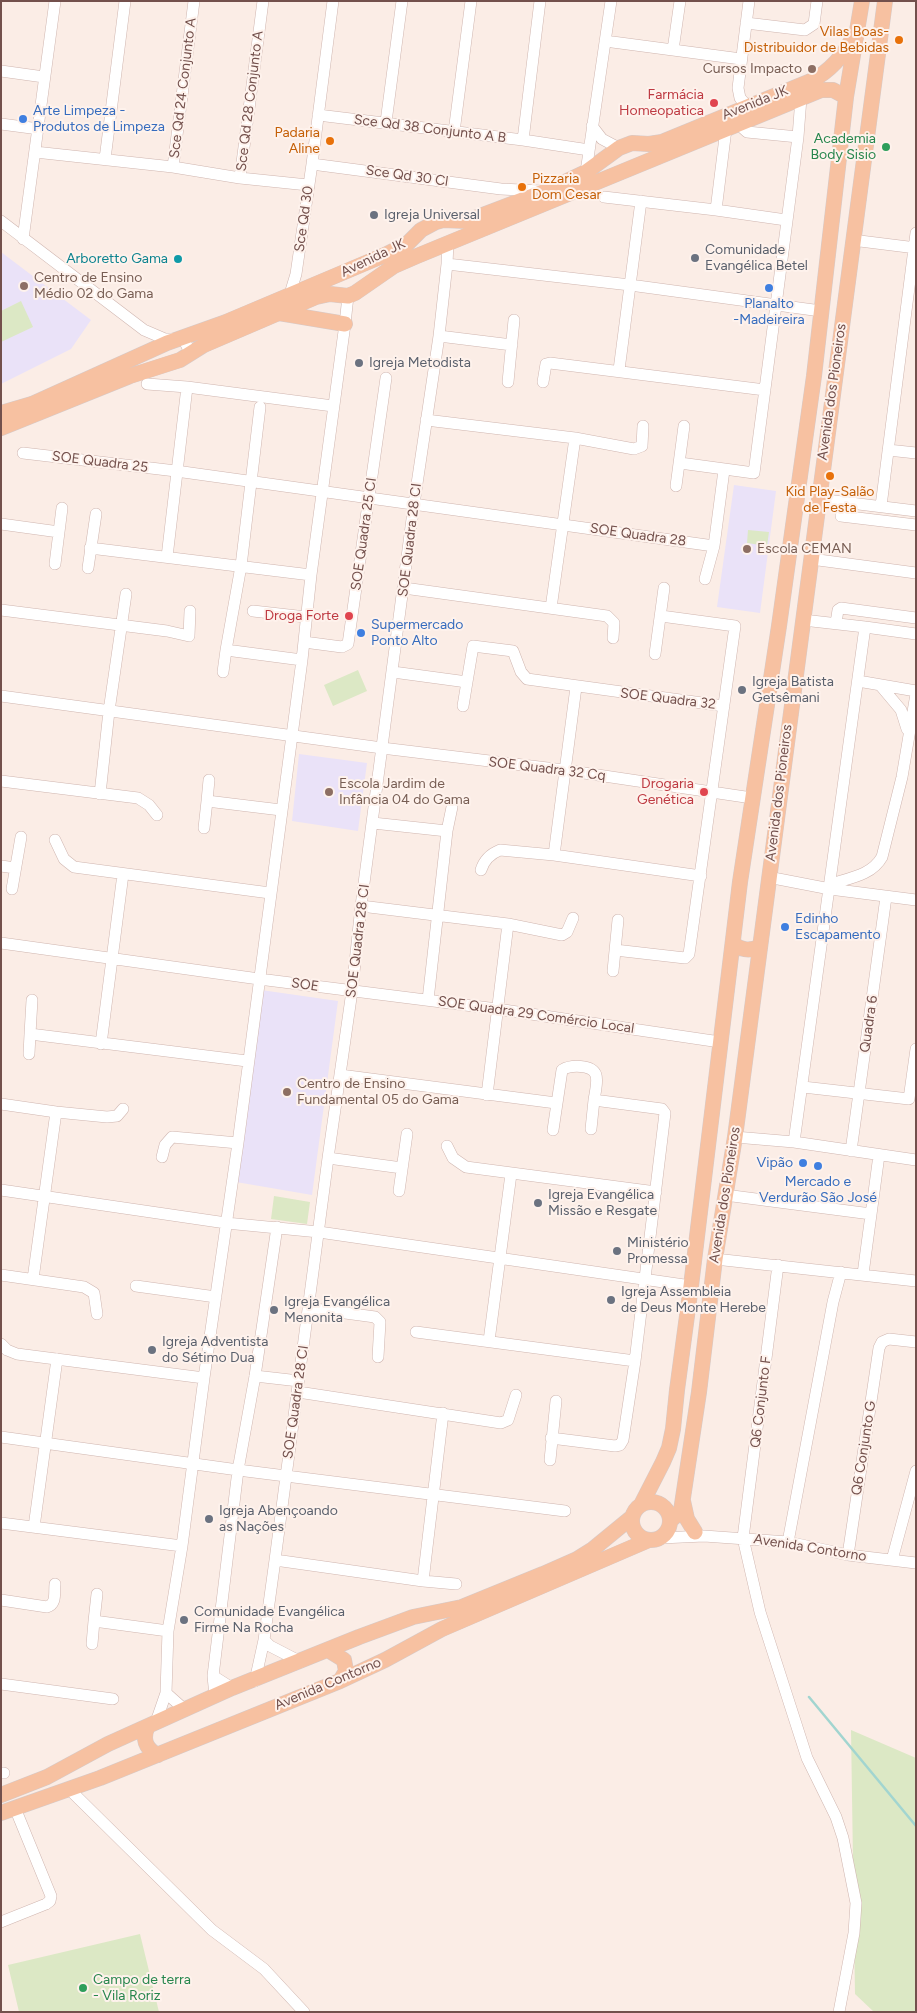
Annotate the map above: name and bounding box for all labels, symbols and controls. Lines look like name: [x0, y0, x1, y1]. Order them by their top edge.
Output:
street label: Sce Qd 24 Conjunto A: [166, 17, 200, 159]
place label: Vilas Boas- Distribuidor de Bebidas: [744, 24, 889, 56]
street label: Sce Qd 28 Conjunto A: [233, 30, 267, 172]
marker: Vilas Boas- Distribuidor de Bebidas: [893, 34, 905, 46]
place label: Cursos Impacto: [703, 61, 802, 77]
marker: Cursos Impacto: [806, 63, 818, 75]
street label: Avenida JK: [720, 82, 790, 124]
place label: Farmácia Homeopatica: [619, 87, 704, 120]
marker: Farmácia Homeopatica: [708, 97, 720, 109]
place label: Arte Limpeza - Produtos de Limpeza: [33, 103, 165, 136]
street label: Sce Qd 38 Conjunto A B: [353, 111, 507, 147]
marker: Arte Limpeza - Produtos de Limpeza: [17, 113, 29, 125]
place label: Padaria Aline: [274, 125, 320, 158]
place label: Academia Body Sisio: [811, 131, 876, 164]
marker: Padaria Aline: [324, 135, 336, 147]
marker: Academia Body Sisio: [880, 141, 892, 153]
street label: Sce Qd 30 Cl: [365, 162, 449, 190]
place label: Pizzaria Dom Cesar: [532, 171, 601, 203]
marker: Pizzaria Dom Cesar: [516, 181, 528, 193]
street label: Sce Qd 30: [291, 185, 317, 253]
place label: Igreja Universal: [384, 207, 480, 223]
marker: Igreja Universal: [368, 209, 380, 221]
street label: Avenida JK: [338, 235, 408, 281]
place label: Comunidade Evangélica Betel: [705, 242, 808, 274]
place label: Arboretto Gama: [66, 251, 168, 267]
marker: Comunidade Evangélica Betel: [689, 252, 701, 264]
marker: Arboretto Gama: [172, 253, 184, 265]
place label: Centro de Ensino Médio 02 do Gama: [34, 270, 153, 302]
marker: Centro de Ensino Médio 02 do Gama: [18, 280, 30, 292]
marker: Planalto -Madeireira: [763, 282, 775, 294]
place label: Planalto -Madeireira: [733, 296, 805, 328]
street label: Avenida dos Pioneiros: [814, 323, 850, 461]
place label: Igreja Metodista: [369, 355, 471, 371]
marker: Igreja Metodista: [353, 357, 365, 369]
street label: SOE Quadra 25: [51, 448, 149, 476]
marker: Kid Play-Salão de Festa: [824, 470, 836, 482]
street label: SOE Quadra 25 CI: [348, 476, 380, 592]
street label: SOE Quadra 28 CI: [395, 482, 425, 598]
place label: Kid Play-Salão de Festa: [786, 484, 874, 516]
street label: SOE Quadra 28: [589, 520, 687, 550]
place label: Escola CEMAN: [757, 541, 852, 557]
marker: Escola CEMAN: [741, 543, 753, 555]
place label: Droga Forte: [264, 608, 339, 624]
marker: Droga Forte: [343, 610, 355, 622]
place label: Supermercado Ponto Alto: [371, 617, 463, 650]
marker: Supermercado Ponto Alto: [355, 627, 367, 639]
place label: Igreja Batista Getsêmani: [752, 674, 834, 706]
marker: Igreja Batista Getsêmani: [736, 684, 748, 696]
street label: SOE Quadra 32: [619, 685, 717, 713]
street label: Avenida dos Pioneiros: [762, 724, 796, 862]
street label: SOE Quadra 32 Cq: [488, 753, 606, 785]
place label: Escola Jardim de Infância 04 do Gama: [339, 776, 470, 809]
place label: Drogaria Genética: [637, 776, 694, 809]
marker: Escola Jardim de Infância 04 do Gama: [323, 786, 335, 798]
marker: Drogaria Genética: [698, 786, 710, 798]
street label: SOE Quadra 28 CI: [343, 883, 373, 999]
place label: Edinho Escapamento: [795, 911, 881, 944]
marker: Edinho Escapamento: [779, 921, 791, 933]
street label: SOE: [290, 975, 320, 995]
street label: SOE Quadra 29 Comércio Local: [437, 993, 635, 1037]
street label: Quadra 6: [857, 994, 881, 1054]
place label: Centro de Ensino Fundamental 05 do Gama: [297, 1076, 459, 1108]
marker: Centro de Ensino Fundamental 05 do Gama: [281, 1086, 293, 1098]
street label: Avenida dos Pioneiros: [706, 1126, 744, 1264]
place label: Vipão: [757, 1155, 793, 1171]
marker: Vipão: [797, 1157, 809, 1169]
marker: Mercado e Verdurão São José: [812, 1160, 824, 1172]
place label: Mercado e Verdurão São José: [759, 1174, 877, 1206]
place label: Igreja Evangélica Missão e Resgate: [548, 1187, 657, 1220]
marker: Igreja Evangélica Missão e Resgate: [532, 1197, 544, 1209]
place label: Ministério Promessa: [627, 1235, 689, 1268]
marker: Ministério Promessa: [611, 1245, 623, 1257]
place label: Igreja Assembleia de Deus Monte Herebe: [621, 1284, 766, 1316]
place label: Igreja Evangélica Menonita: [284, 1294, 390, 1326]
marker: Igreja Assembleia de Deus Monte Herebe: [605, 1294, 617, 1306]
marker: Igreja Evangélica Menonita: [268, 1304, 280, 1316]
place label: Igreja Adventista do Sétimo Dua: [162, 1334, 268, 1366]
marker: Igreja Adventista do Sétimo Dua: [146, 1344, 158, 1356]
street label: SOE Quadra 28 CI: [280, 1344, 312, 1460]
street label: Q6 Conjunto F: [747, 1355, 775, 1449]
street label: Q6 Conjunto G: [848, 1400, 880, 1496]
place label: Igreja Abençoando as Nações: [219, 1503, 338, 1535]
marker: Igreja Abençoando as Nações: [203, 1513, 215, 1525]
street label: Avenida Contorno: [752, 1531, 868, 1565]
place label: Comunidade Evangélica Firme Na Rocha: [194, 1604, 345, 1636]
marker: Comunidade Evangélica Firme Na Rocha: [178, 1614, 190, 1626]
street label: Avenida Contorno: [272, 1654, 384, 1714]
place label: Campo de terra - Vila Roriz: [93, 1972, 191, 2004]
marker: Campo de terra - Vila Roriz: [77, 1982, 89, 1994]

